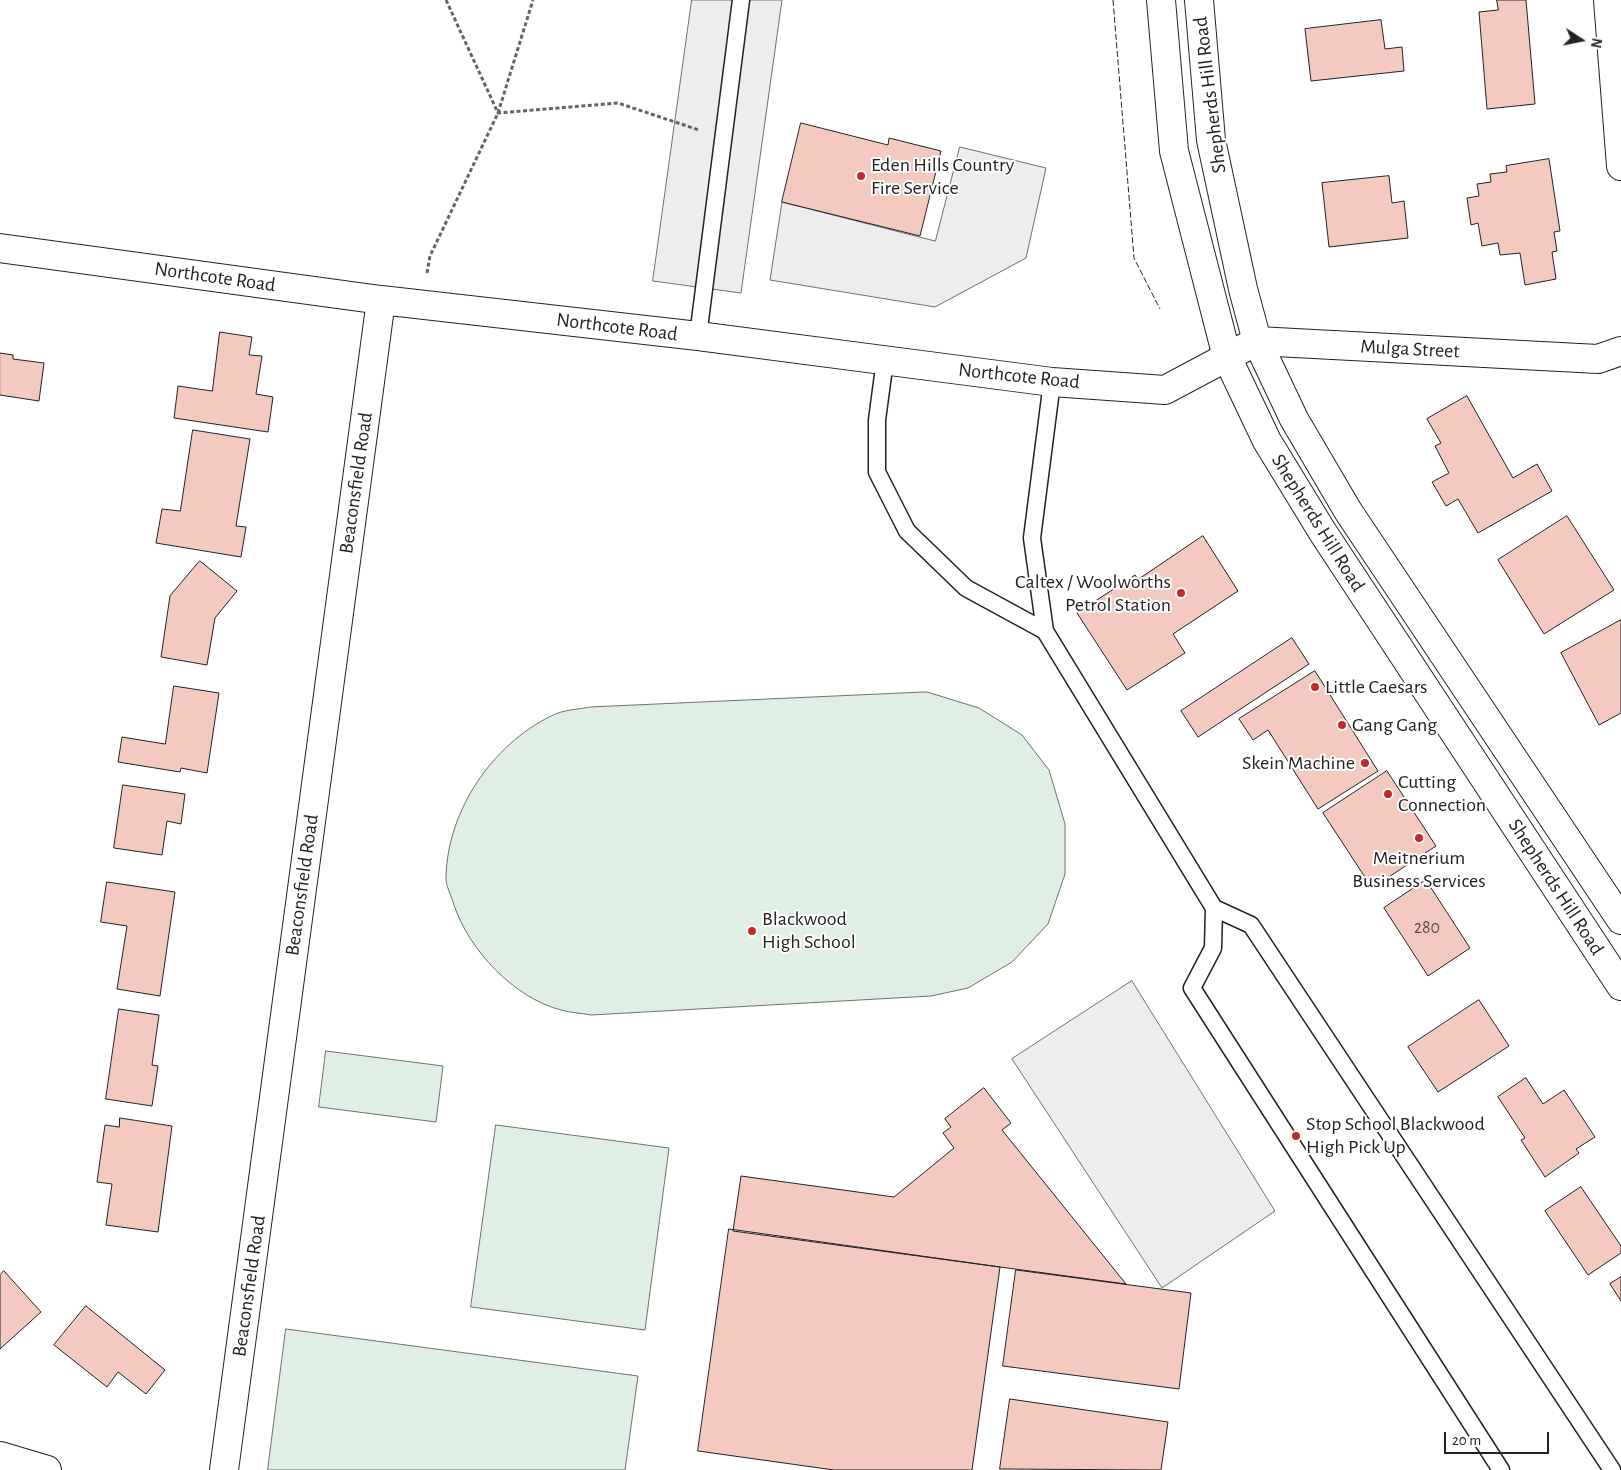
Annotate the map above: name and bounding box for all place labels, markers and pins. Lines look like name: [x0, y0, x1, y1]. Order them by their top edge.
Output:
place label: Eden Hills Country Fire Service: [871, 153, 1014, 200]
marker: Eden Hills Country Fire Service: [855, 170, 867, 182]
place label: Caltex / Woolworths Petrol Station: [1015, 570, 1171, 617]
marker: Caltex / Woolworths Petrol Station: [1175, 587, 1187, 599]
place label: Little Caesars: [1325, 675, 1428, 699]
marker: Little Caesars: [1309, 681, 1321, 693]
place label: Gang Gang: [1352, 713, 1437, 737]
marker: Gang Gang: [1336, 719, 1348, 731]
place label: Skein Machine: [1242, 751, 1355, 775]
marker: Skein Machine: [1359, 757, 1371, 769]
place label: Cutting Connection: [1398, 770, 1486, 817]
marker: Cutting Connection: [1382, 788, 1394, 800]
marker: Meitnerium Business Services: [1413, 832, 1425, 844]
place label: Meitnerium Business Services: [1352, 846, 1486, 893]
place label: Blackwood High School: [762, 907, 856, 954]
marker: Blackwood High School: [746, 925, 758, 937]
place label: Stop School Blackwood High Pick Up: [1306, 1112, 1485, 1159]
marker: Stop School Blackwood High Pick Up: [1290, 1130, 1302, 1142]

